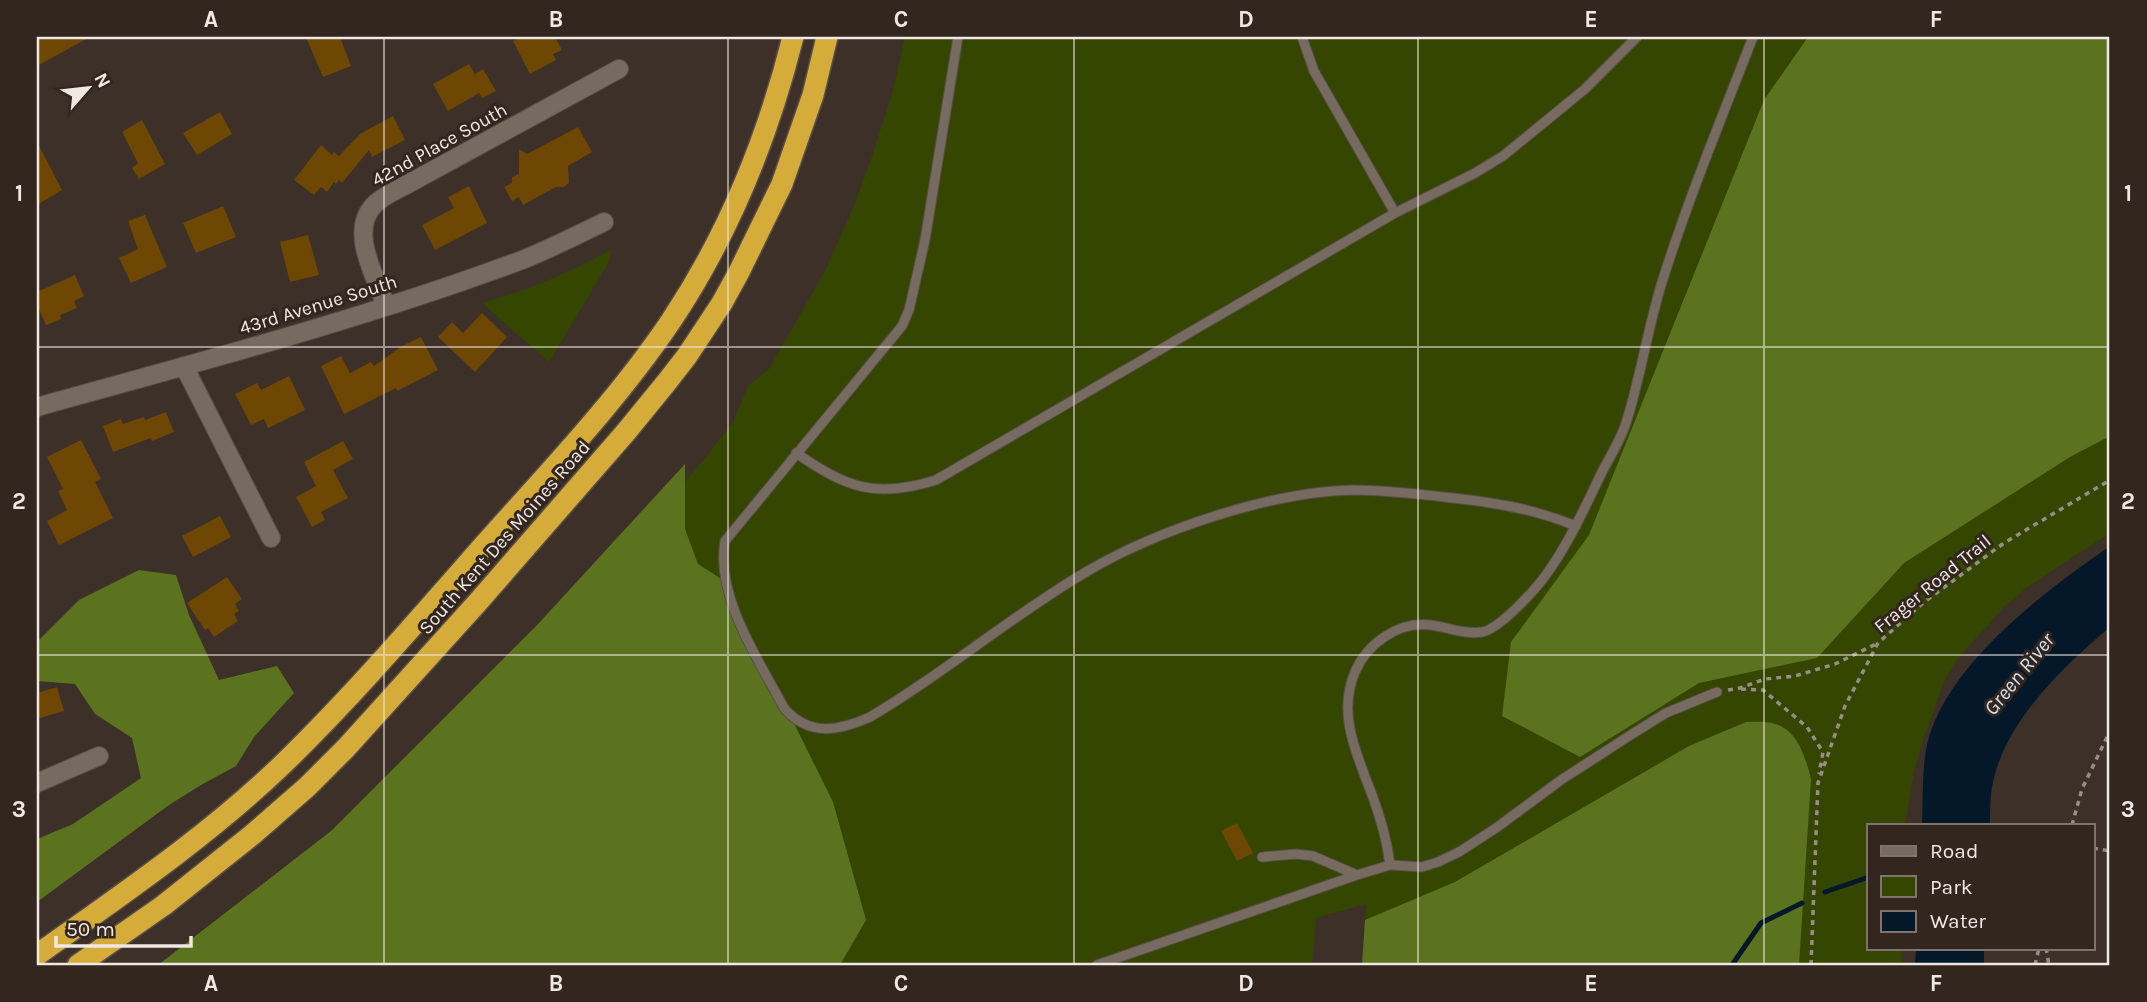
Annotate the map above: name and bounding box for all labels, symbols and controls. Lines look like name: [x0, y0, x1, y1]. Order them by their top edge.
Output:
text: A: [204, 6, 218, 33]
text: B: [549, 6, 563, 33]
text: C: [894, 6, 908, 33]
text: D: [1238, 6, 1254, 33]
text: E: [1584, 6, 1598, 33]
text: F: [1930, 6, 1942, 33]
north arrow: [52, 52, 122, 122]
text: N: [89, 69, 115, 92]
street label: 42nd Place South: [368, 99, 511, 191]
text: 1: [15, 180, 23, 207]
text: 1: [2124, 180, 2132, 207]
street label: 43rd Avenue South: [237, 271, 400, 339]
street label: South Kent Des Moines Road: [415, 436, 595, 639]
text: 2: [12, 488, 26, 515]
text: 2: [2121, 488, 2135, 515]
street label: Frager Road Trail: [1870, 530, 1995, 638]
water label: Green River: [1979, 628, 2060, 720]
text: 3: [12, 796, 26, 823]
text: 3: [2121, 796, 2135, 823]
legend: [1867, 824, 2094, 950]
text: Road: [1930, 839, 1978, 863]
text: Park: [1930, 875, 1973, 899]
scale bar: [56, 904, 191, 948]
text: Water: [1930, 909, 1986, 933]
text: 50 m: [66, 917, 115, 941]
text: A: [204, 970, 218, 997]
text: B: [549, 970, 563, 997]
text: C: [894, 970, 908, 997]
text: D: [1238, 970, 1254, 997]
text: E: [1584, 970, 1598, 997]
text: F: [1930, 970, 1942, 997]

